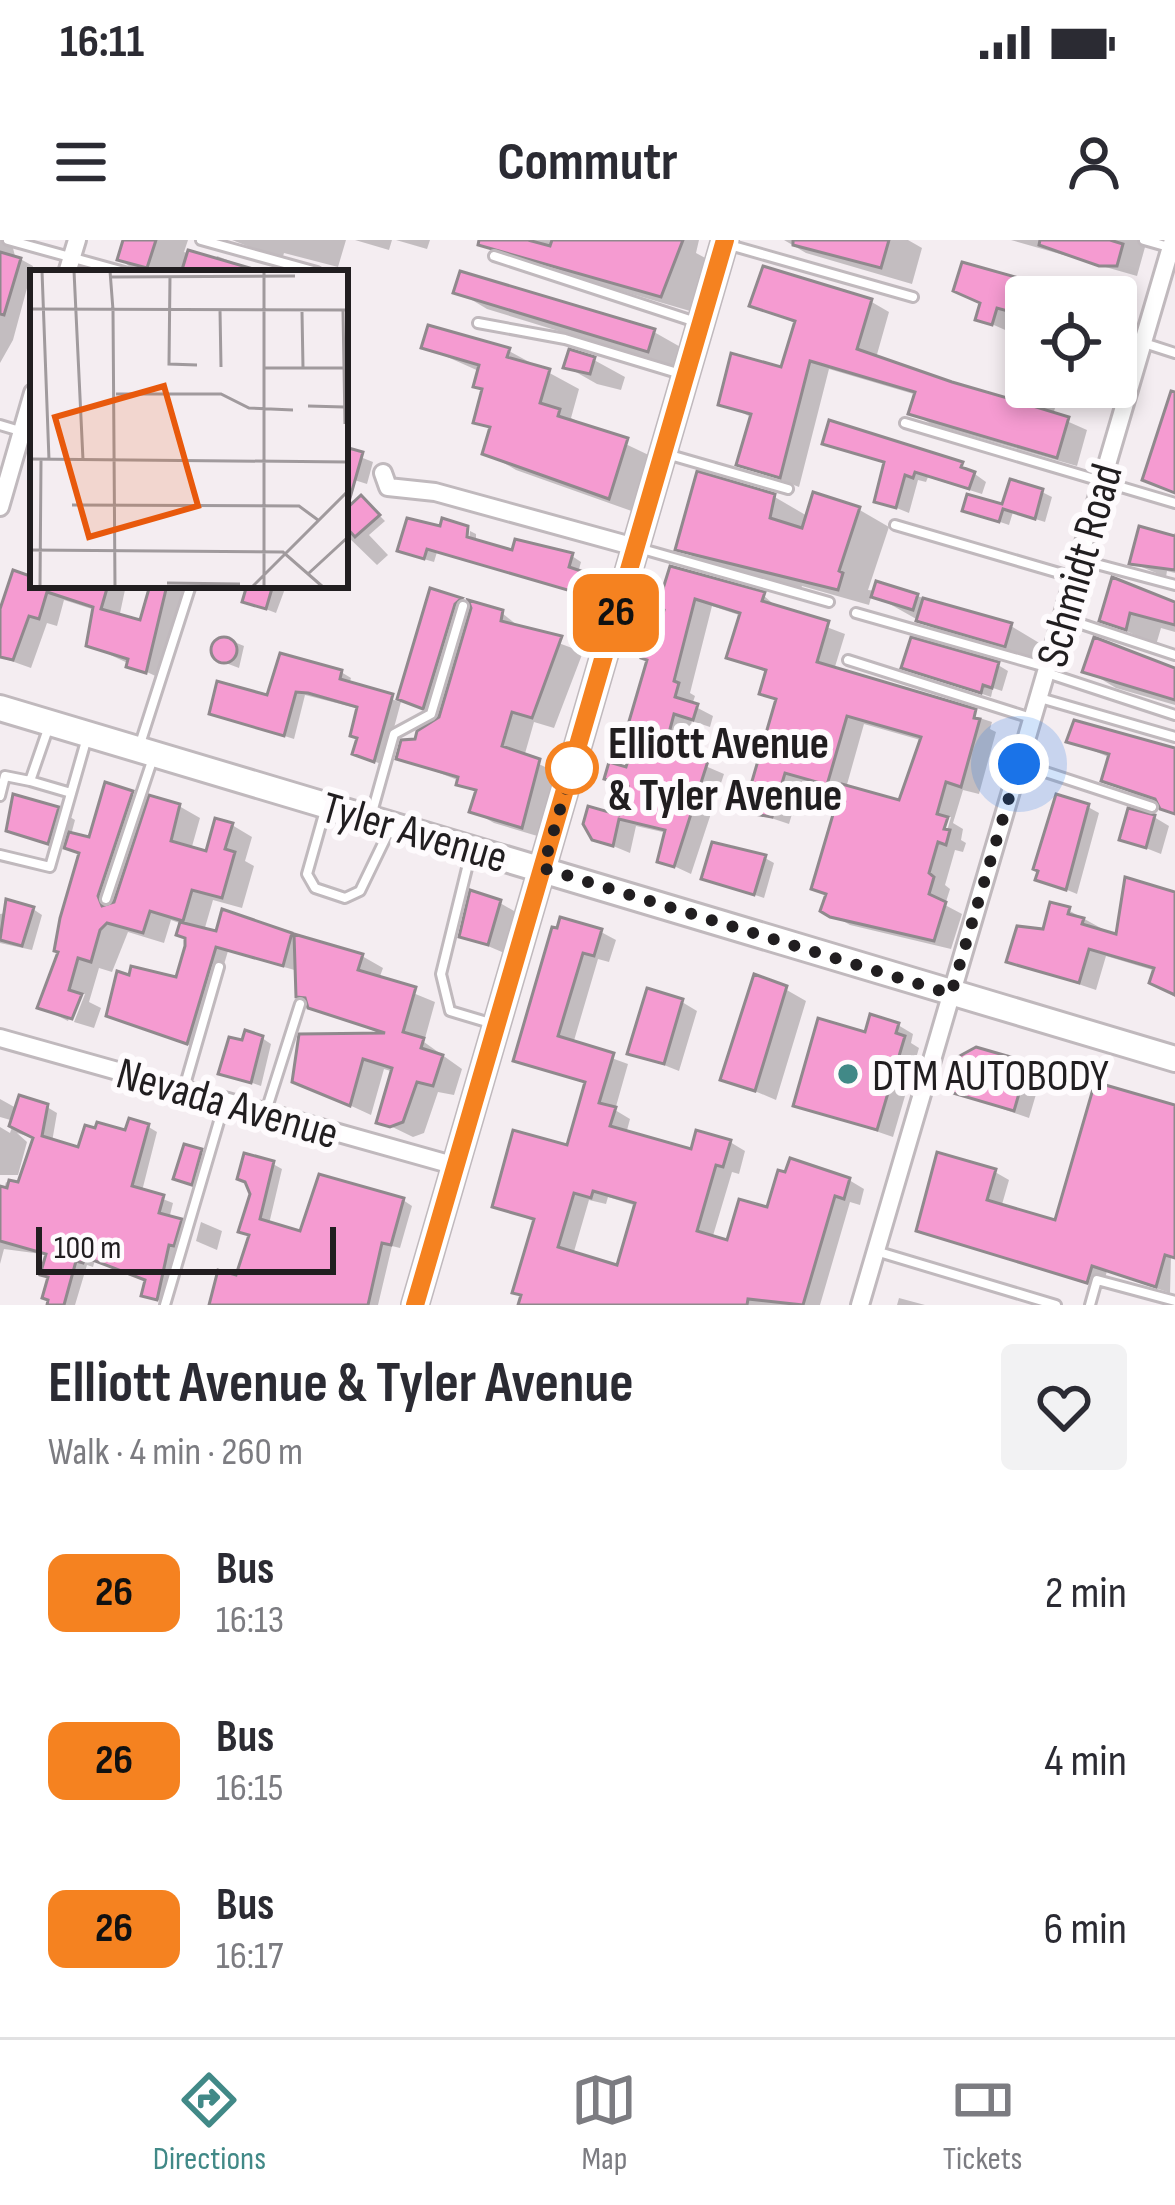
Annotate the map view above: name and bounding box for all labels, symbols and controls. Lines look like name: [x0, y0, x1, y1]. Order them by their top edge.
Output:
text: 16:11: [60, 15, 144, 70]
icon: menu: [48, 129, 114, 195]
icon: person: [1061, 129, 1127, 195]
text: Commutr: [497, 130, 678, 195]
inset map: [30, 270, 348, 588]
map controls: [1005, 276, 1137, 408]
button: locate: [1005, 276, 1137, 408]
street label: Schmidt Road: [1025, 458, 1136, 673]
line badge: 26: [562, 574, 670, 652]
text: 26: [597, 587, 635, 638]
place label: Elliott Avenue & Tyler Avenue: [608, 717, 842, 824]
your location: [989, 734, 1049, 794]
marker: Elliott Avenue & Tyler Avenue: [547, 743, 597, 793]
street label: Tyler Avenue: [315, 781, 513, 886]
street label: Nevada Avenue: [110, 1047, 345, 1162]
place label: DTM AUTOBODY: [872, 1049, 1109, 1104]
marker: DTM AUTOBODY: [835, 1061, 861, 1087]
scale bar: [36, 1221, 336, 1274]
text: 100 m: [54, 1228, 121, 1268]
button: heart: [1001, 1344, 1127, 1470]
text: Elliott Avenue & Tyler Avenue: [48, 1350, 634, 1418]
text: Walk · 4 min · 260 m: [48, 1429, 303, 1476]
text: Bus: [216, 1542, 274, 1597]
text: 2 min: [1045, 1566, 1127, 1621]
text: 26: [95, 1567, 133, 1618]
text: 16:13: [216, 1597, 284, 1644]
text: Bus: [216, 1710, 274, 1765]
text: 4 min: [1045, 1734, 1127, 1789]
text: 26: [95, 1735, 133, 1786]
text: 16:15: [216, 1765, 283, 1812]
text: Bus: [216, 1878, 274, 1933]
text: 6 min: [1044, 1902, 1127, 1957]
text: 26: [95, 1903, 133, 1954]
text: 16:17: [216, 1933, 283, 1980]
tab: Directions: [153, 2067, 266, 2179]
tab: Map: [571, 2067, 637, 2179]
tab: Tickets: [943, 2067, 1022, 2179]

